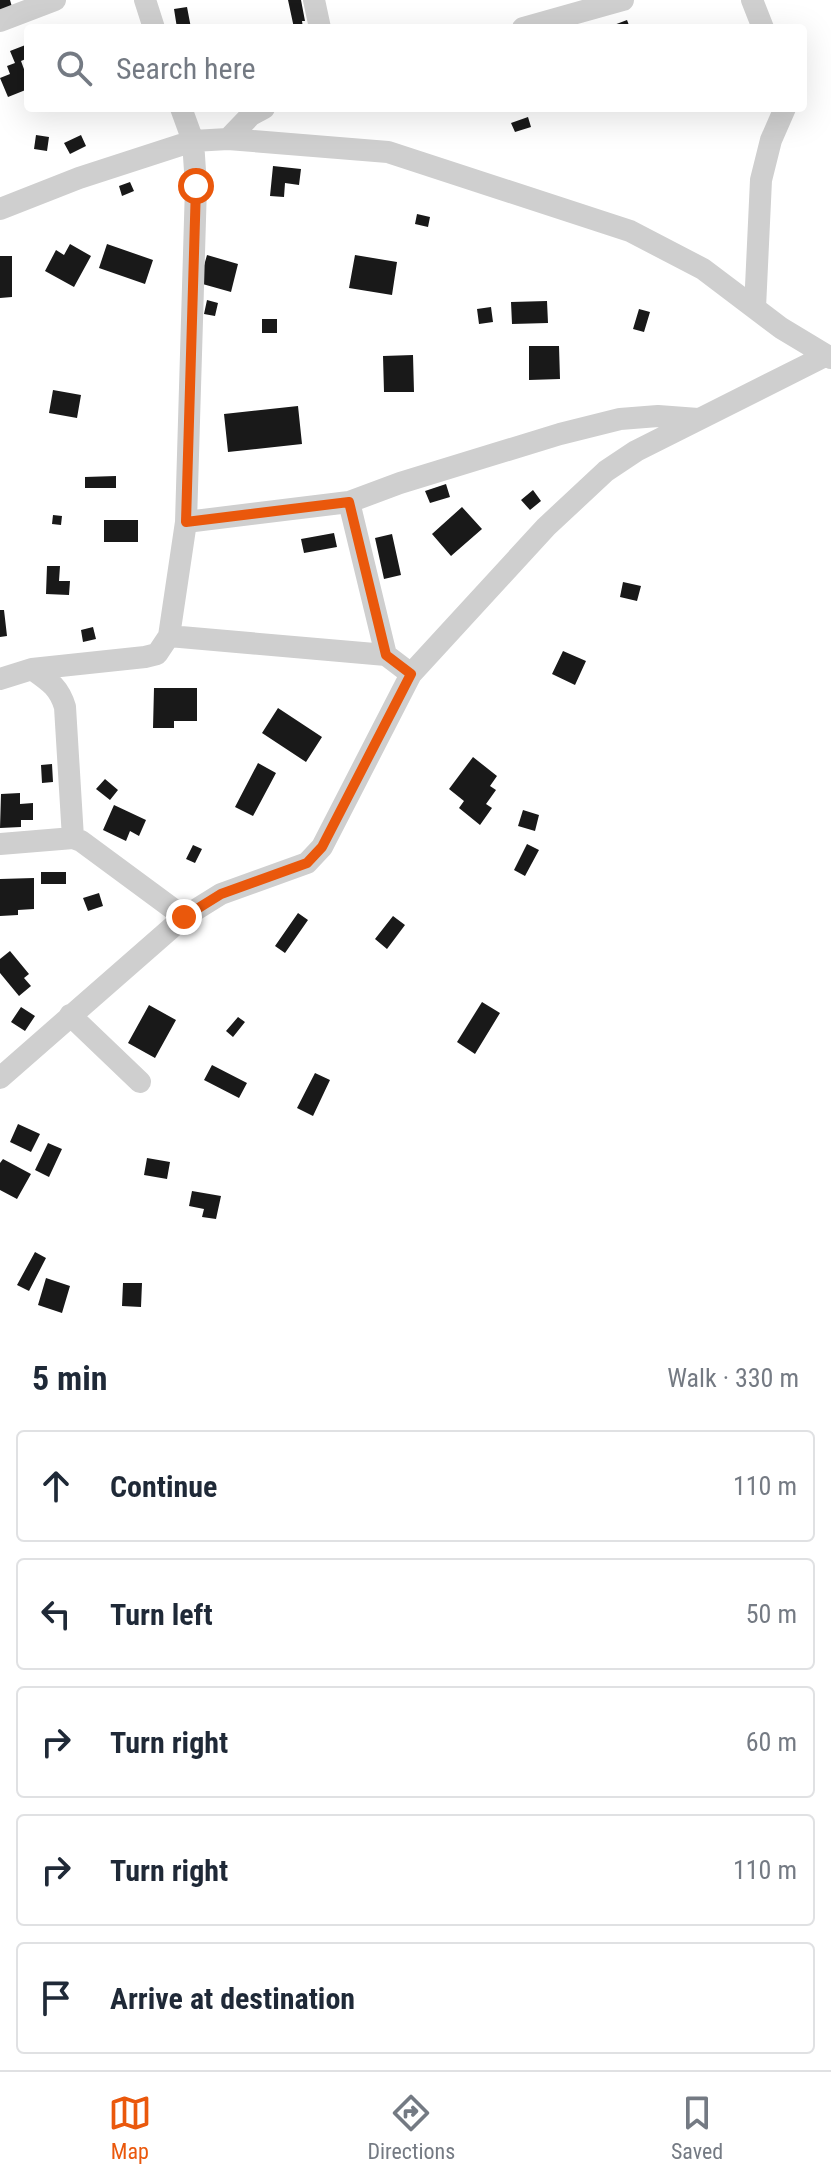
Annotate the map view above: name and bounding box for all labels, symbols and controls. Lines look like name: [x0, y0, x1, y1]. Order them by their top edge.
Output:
search box: [24, 24, 807, 112]
icon: search: [52, 46, 96, 90]
text: Search here: [116, 51, 256, 86]
route start: [178, 168, 214, 204]
route end: [166, 899, 202, 935]
text: 5 min: [32, 1358, 108, 1398]
text: Walk · 330 m: [667, 1363, 799, 1393]
icon: ahead: [34, 1464, 78, 1508]
text: Continue: [110, 1469, 217, 1504]
text: 110 m: [733, 1471, 797, 1501]
icon: left: [34, 1592, 78, 1636]
text: Turn left: [110, 1597, 213, 1632]
text: 50 m: [746, 1599, 797, 1629]
icon: right: [34, 1720, 78, 1764]
text: Turn right: [110, 1725, 228, 1760]
text: 60 m: [746, 1727, 797, 1757]
icon: right: [34, 1848, 78, 1892]
text: Turn right: [110, 1853, 228, 1888]
text: 110 m: [733, 1855, 797, 1885]
icon: arrive: [34, 1976, 78, 2020]
text: Arrive at destination: [110, 1981, 355, 2016]
tab: Map: [108, 2091, 152, 2164]
tab: Directions: [367, 2091, 455, 2164]
tab: Saved: [671, 2091, 723, 2164]

